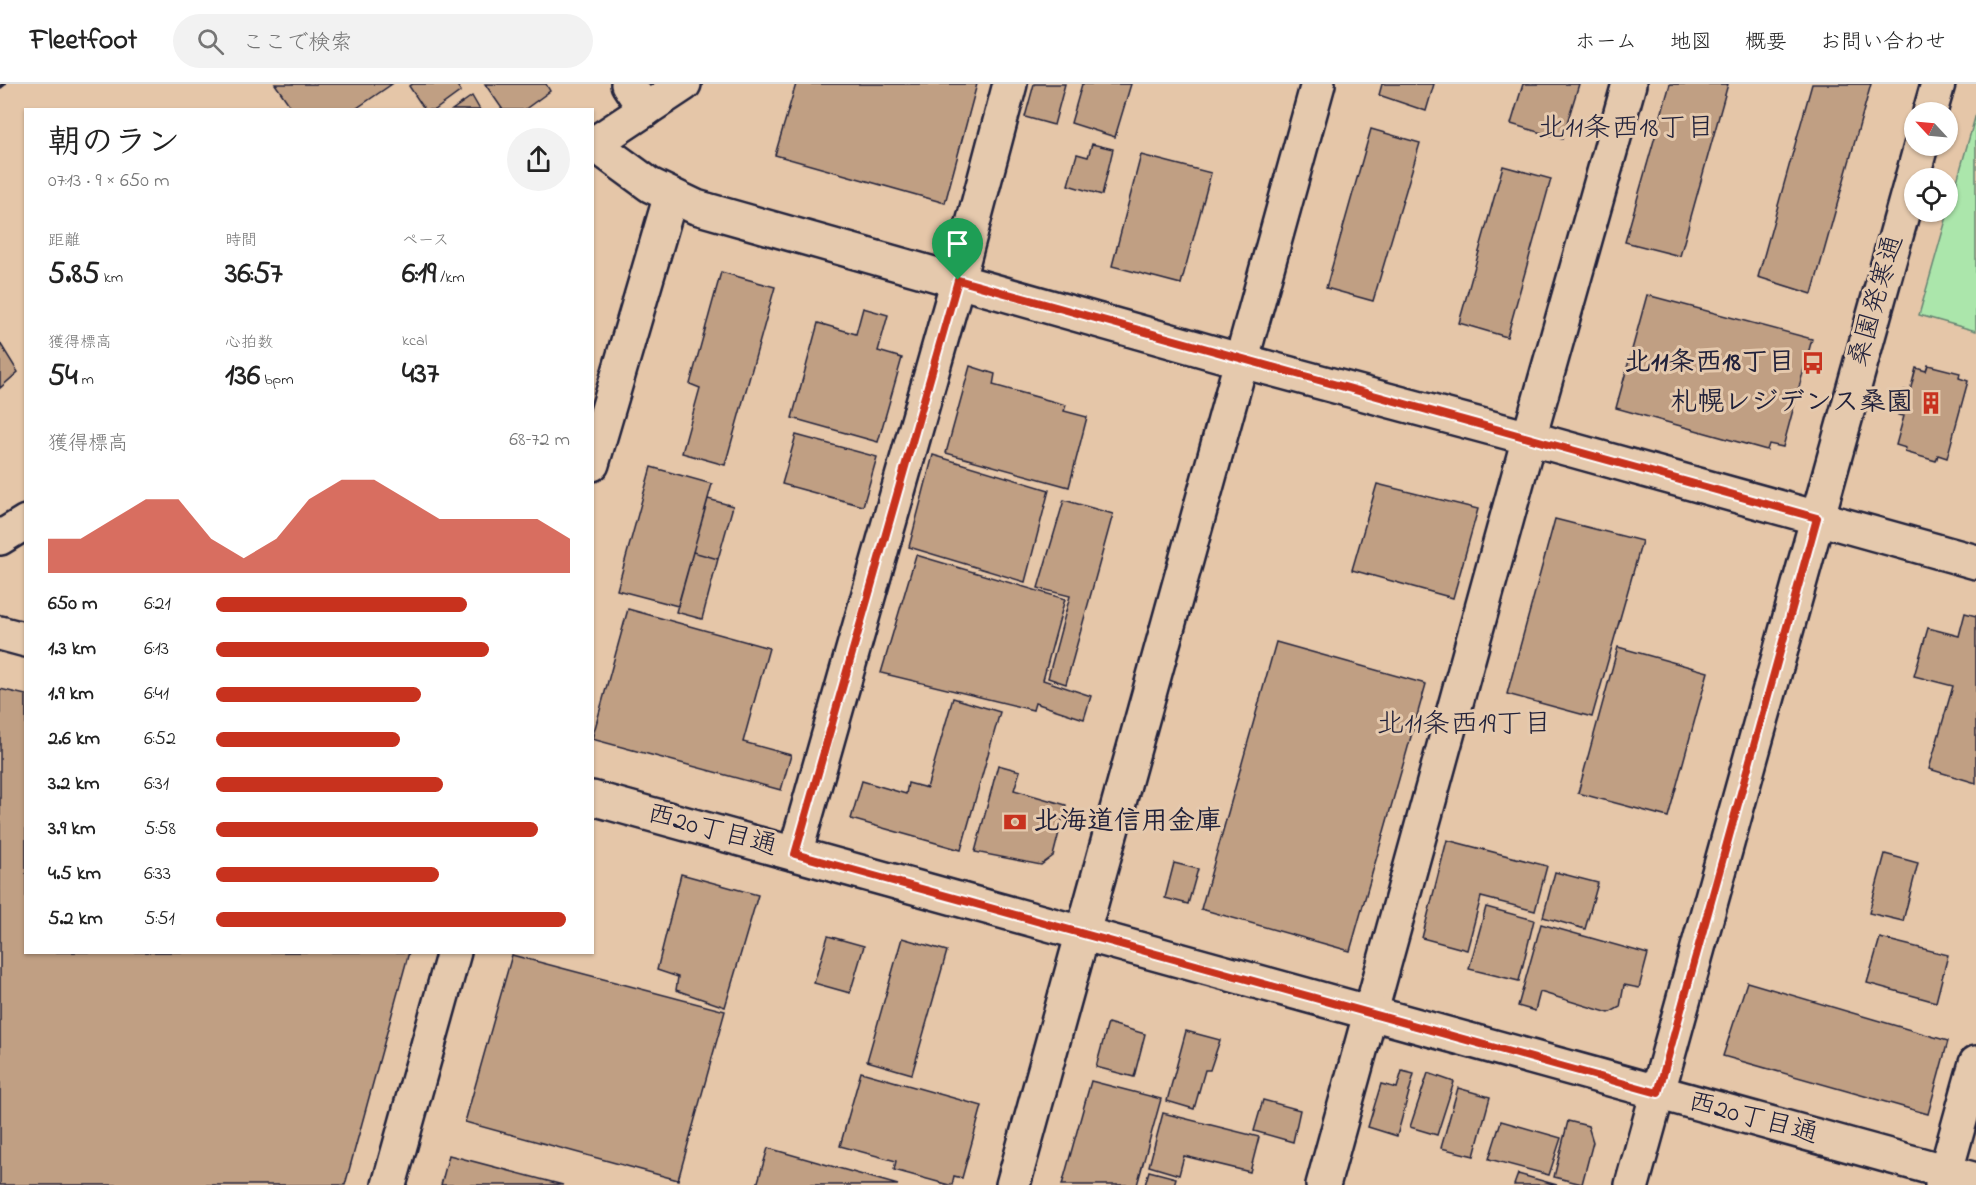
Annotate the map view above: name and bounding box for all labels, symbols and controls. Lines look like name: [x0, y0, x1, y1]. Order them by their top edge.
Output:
search box: [173, 14, 593, 68]
text: Fleetfoot: [30, 21, 137, 62]
icon: search: [194, 25, 227, 58]
text: ここで検索: [242, 28, 352, 60]
text: ホーム: [1575, 28, 1637, 58]
text: 地図: [1670, 28, 1712, 58]
text: 概要: [1745, 28, 1787, 58]
text: お問い合わせ: [1820, 28, 1946, 58]
north arrow: [1904, 102, 1958, 156]
map controls: [1904, 102, 1958, 222]
district label: 北11条西18丁目: [1537, 109, 1715, 150]
text: 朝のラン: [48, 120, 180, 168]
button: share: [507, 128, 570, 191]
text: 07:13 · 9 × 650 m: [48, 167, 169, 196]
button: locate: [1904, 168, 1958, 222]
pin: [932, 218, 983, 280]
icon: arrive: [941, 227, 974, 260]
text: 距離: [48, 229, 80, 253]
text: 時間: [225, 229, 257, 253]
text: ペース: [402, 229, 449, 253]
street label: 桑園発寒通: [1840, 231, 1914, 371]
text: 5.85: [48, 253, 100, 297]
text: 36:57: [225, 253, 283, 297]
text: 6:19: [402, 253, 436, 297]
text: km: [100, 266, 123, 290]
text: /km: [436, 266, 465, 290]
text: kcal: [402, 329, 427, 353]
text: 獲得標高: [48, 331, 112, 355]
text: 心拍数: [225, 331, 273, 355]
place label: 北11条西18丁目: [1624, 344, 1795, 383]
bus stop icon: 北11条西18丁目: [1800, 350, 1826, 376]
text: 437: [402, 353, 439, 397]
text: 54: [48, 355, 78, 399]
text: 136: [225, 355, 260, 399]
text: m: [78, 368, 94, 392]
text: bpm: [260, 368, 294, 392]
place label: 札幌レジデンス桑園: [1670, 384, 1913, 423]
building icon: 札幌レジデンス桑園: [1918, 390, 1944, 416]
text: 68–72 m: [509, 426, 570, 455]
text: 獲得標高: [48, 430, 128, 459]
text: 650 m: [48, 590, 97, 619]
text: 6:21: [144, 590, 171, 619]
text: 1.3 km: [48, 635, 96, 664]
text: 6:13: [144, 635, 169, 664]
text: 1.9 km: [48, 680, 94, 709]
text: 6:41: [144, 680, 169, 709]
district label: 北11条西19丁目: [1376, 705, 1552, 746]
text: 2.6 km: [48, 725, 100, 754]
text: 6:52: [144, 725, 176, 754]
text: 3.2 km: [48, 770, 100, 799]
text: 6:31: [144, 770, 169, 799]
street label: 西20丁目通: [643, 795, 781, 867]
place label: 北海道信用金庫: [1033, 803, 1222, 842]
bank icon: 北海道信用金庫: [1002, 809, 1028, 835]
text: 3.9 km: [48, 815, 96, 844]
text: 5:58: [144, 815, 176, 844]
text: 4.5 km: [48, 860, 101, 889]
text: 6:33: [144, 860, 171, 889]
text: 5.2 km: [48, 905, 103, 934]
text: 5:51: [144, 905, 175, 934]
street label: 西20丁目通: [1684, 1083, 1822, 1155]

